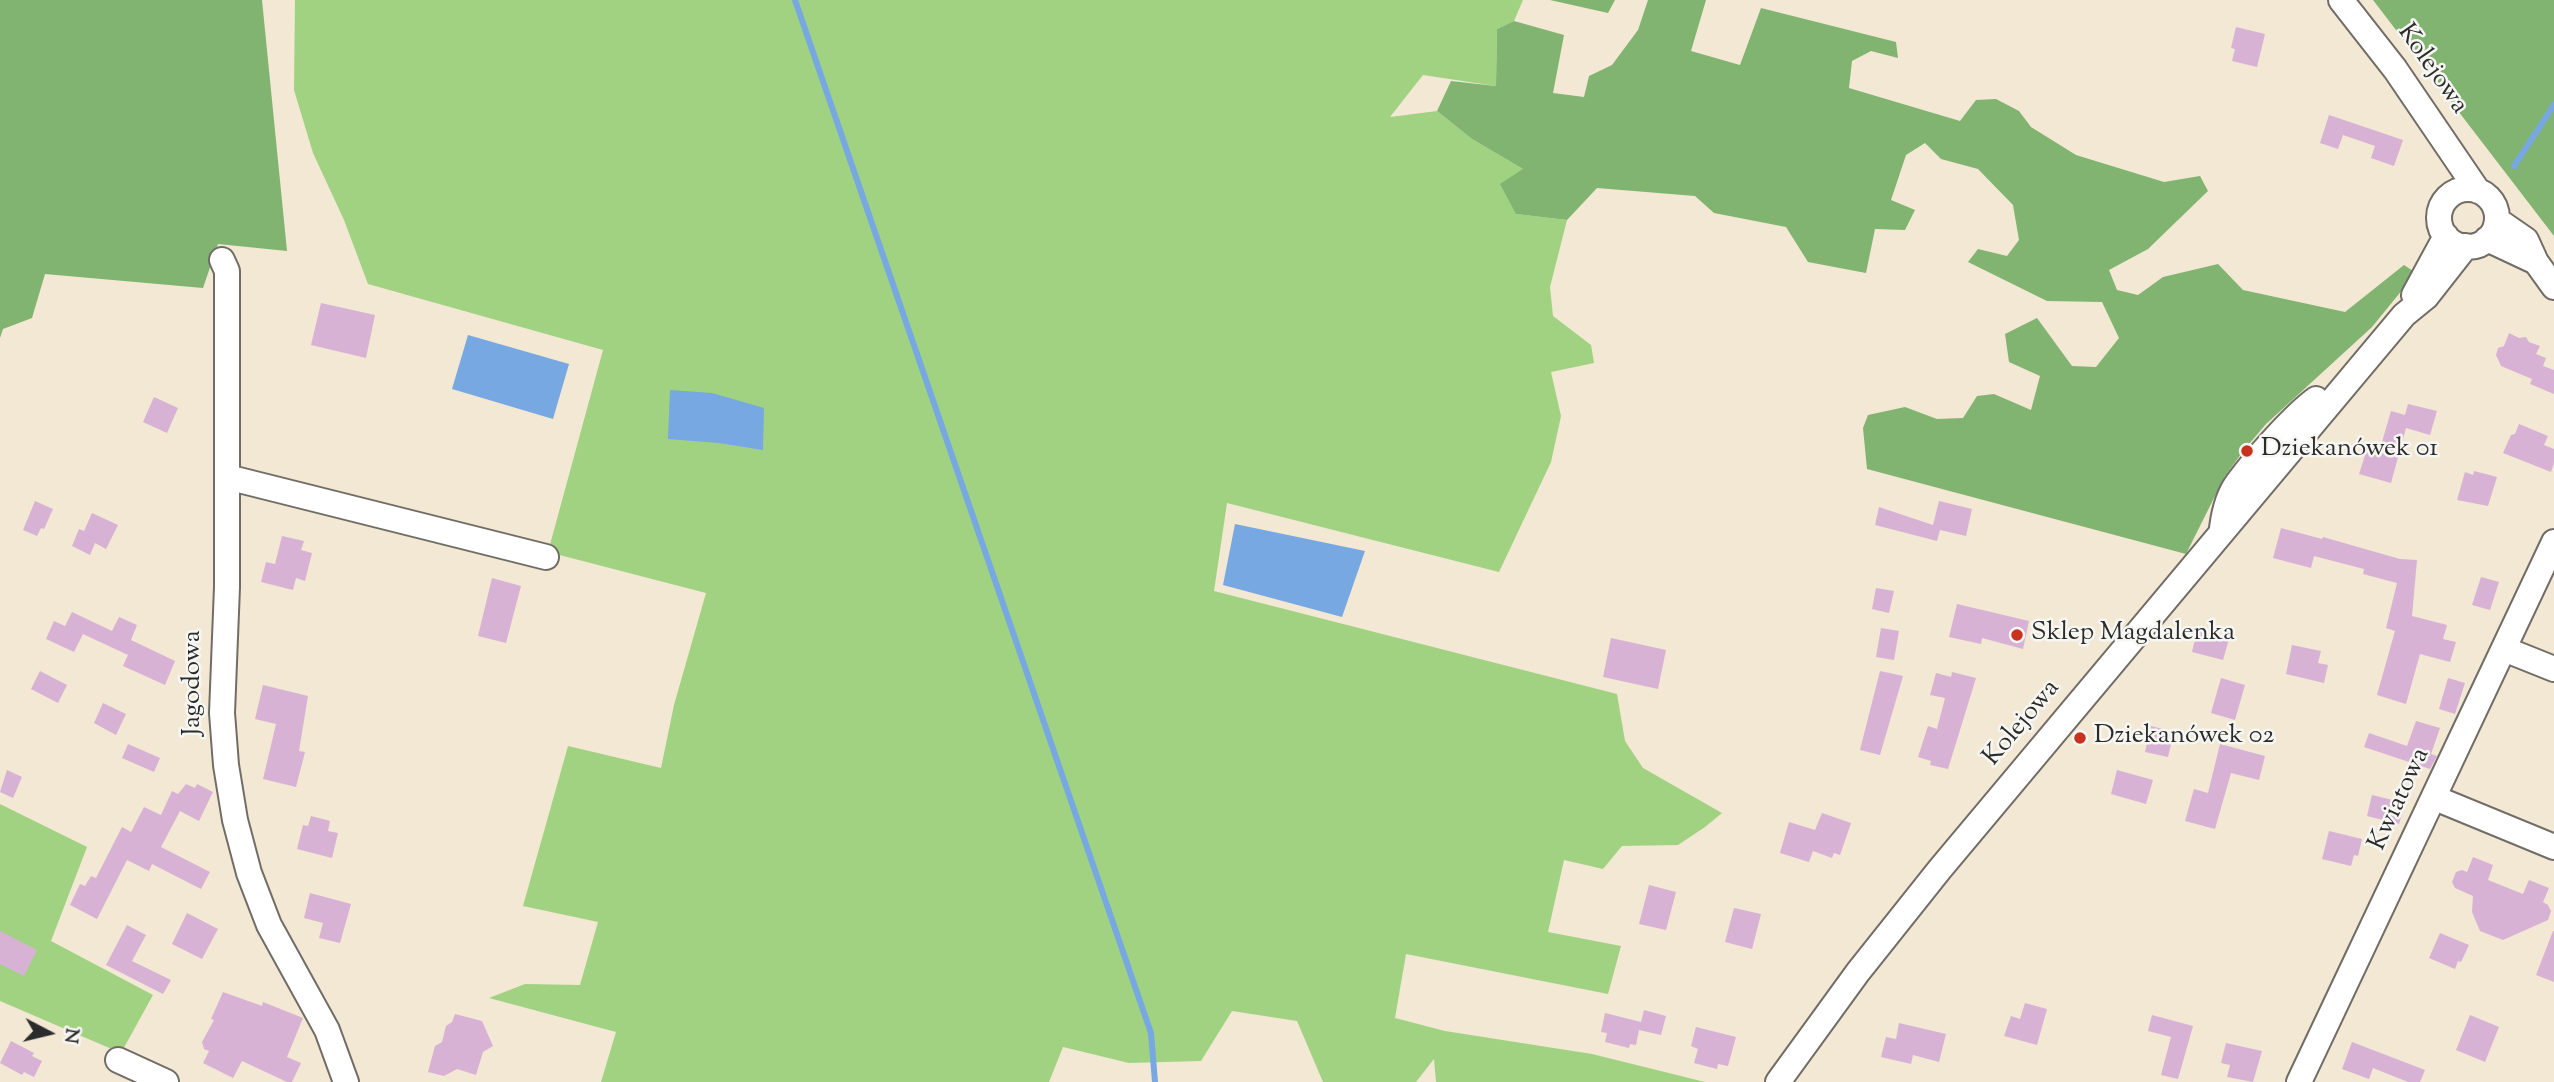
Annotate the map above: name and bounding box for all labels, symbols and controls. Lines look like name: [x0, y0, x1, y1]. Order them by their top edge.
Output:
street label: Kolejowa: [2389, 19, 2473, 121]
place label: Dziekanówek 01: [2261, 435, 2438, 467]
marker: Dziekanówek 01: [2239, 443, 2255, 459]
place label: Sklep Magdalenka: [2031, 619, 2235, 651]
marker: Sklep Magdalenka: [2009, 627, 2025, 643]
street label: Jagodowa: [179, 630, 211, 736]
street label: Kolejowa: [1978, 675, 2068, 773]
place label: Dziekanówek 02: [2094, 722, 2274, 754]
marker: Dziekanówek 02: [2072, 730, 2088, 746]
street label: Kwiatowa: [2364, 744, 2438, 856]
north arrow: [14, 998, 84, 1068]
text: N: [56, 1026, 85, 1045]

